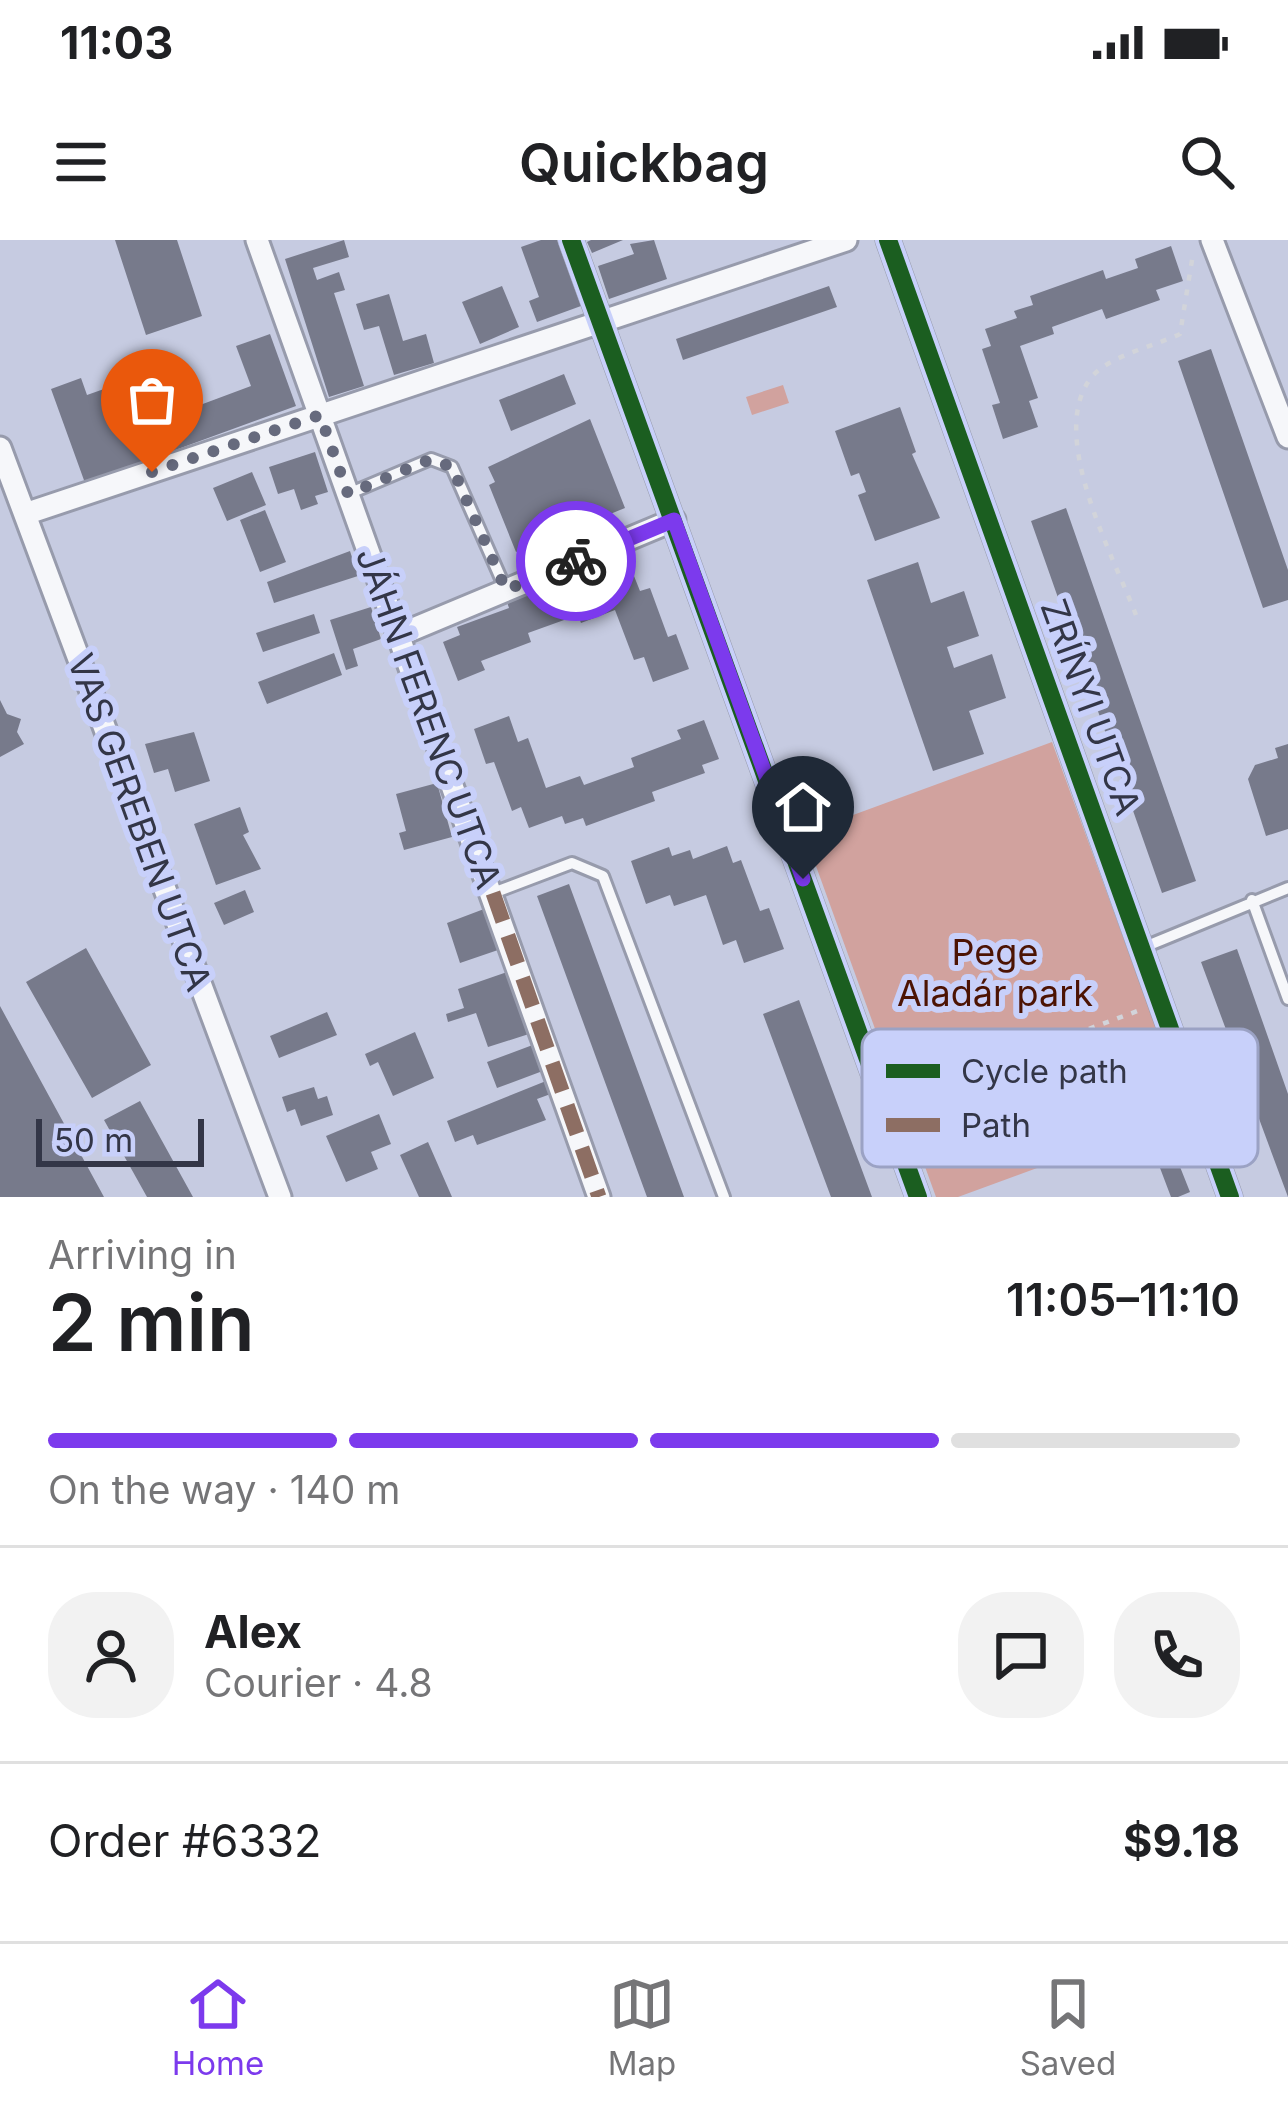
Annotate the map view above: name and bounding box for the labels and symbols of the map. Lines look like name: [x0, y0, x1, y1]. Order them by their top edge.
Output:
pin: [101, 349, 203, 472]
courier: [516, 501, 636, 621]
street label: JÁHN FERENC UTCA: [347, 542, 511, 894]
street label: ZRÍNYI UTCA: [1032, 593, 1150, 821]
street label: VAS GEREBEN UTCA: [59, 647, 221, 997]
pin: [752, 756, 854, 879]
park label: Pege Aladár park: [897, 930, 1093, 1015]
legend: [862, 1029, 1258, 1167]
text: Cycle path: [961, 1051, 1128, 1091]
text: Path: [961, 1105, 1031, 1145]
scale bar: [36, 1113, 204, 1166]

